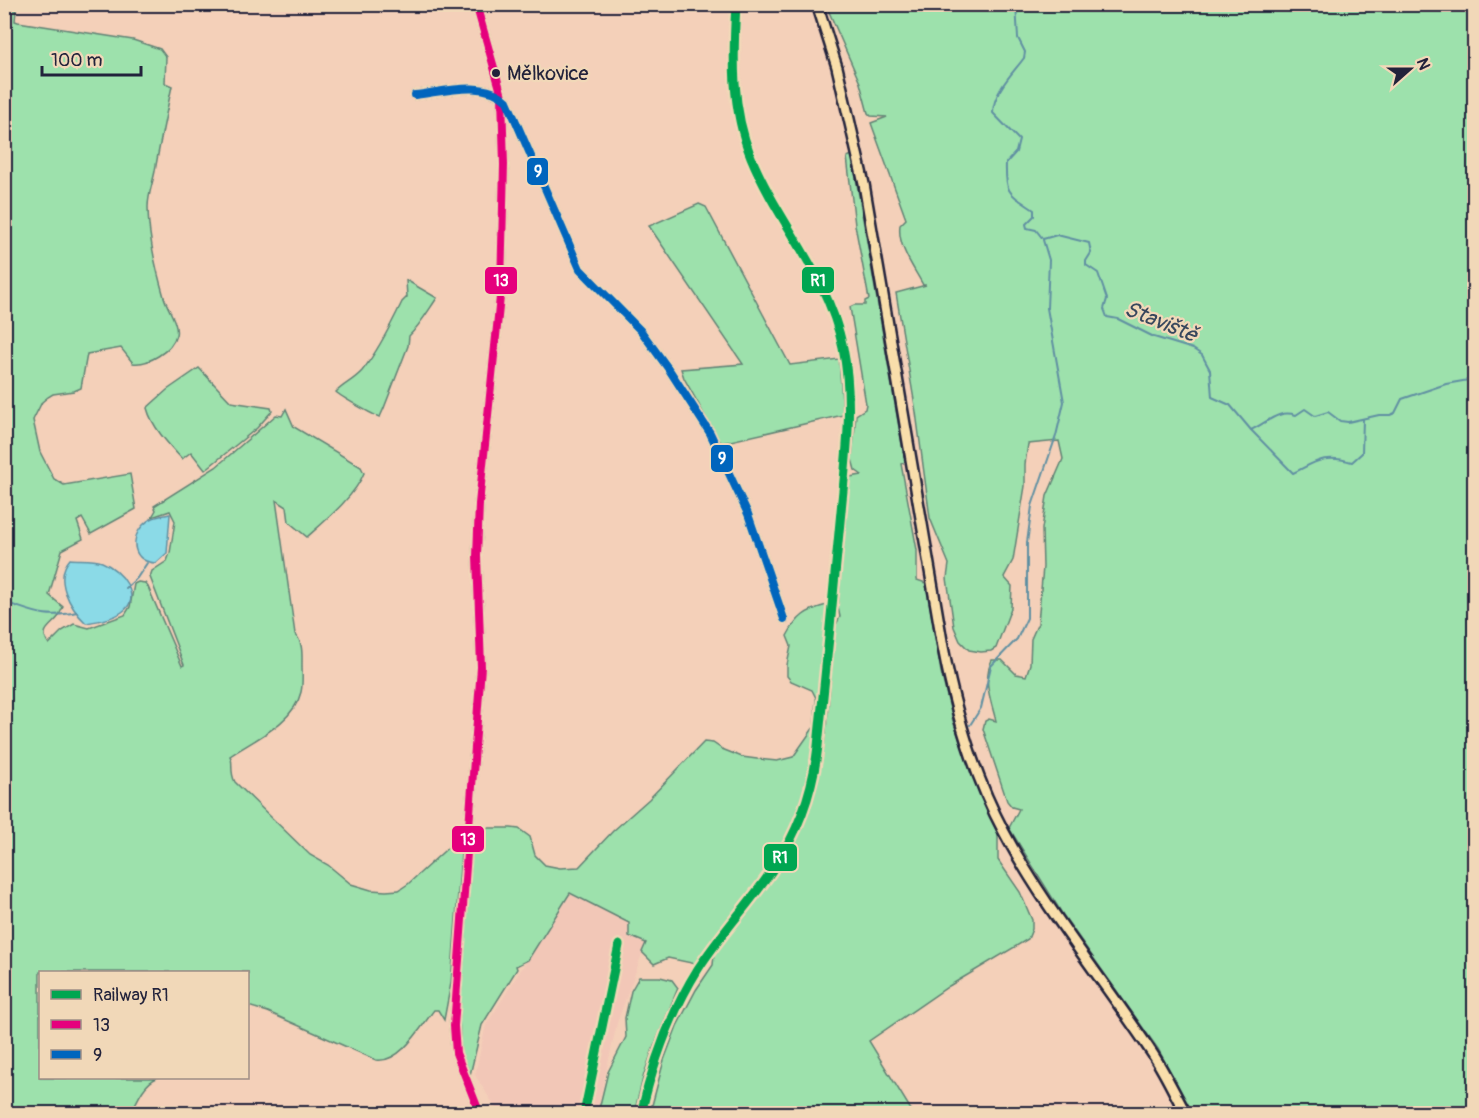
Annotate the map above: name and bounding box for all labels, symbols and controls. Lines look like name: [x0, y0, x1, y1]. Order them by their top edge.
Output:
scale bar: [42, 39, 141, 77]
north arrow: [1380, 39, 1440, 99]
text: 100 m: [51, 49, 103, 72]
text: N: [1412, 55, 1434, 73]
place label: Mělkovice: [507, 61, 589, 86]
marker: Mělkovice: [490, 67, 502, 79]
line badge: 9: [526, 157, 549, 186]
text: 9: [534, 162, 542, 182]
line badge: 13: [484, 266, 518, 295]
line badge: R1: [801, 266, 835, 294]
text: 13: [493, 271, 509, 291]
text: R1: [810, 271, 826, 291]
water label: Staviště: [1120, 295, 1204, 350]
line badge: 9: [710, 444, 734, 473]
text: 9: [718, 449, 726, 469]
line badge: 13: [451, 825, 485, 853]
text: 13: [460, 830, 476, 850]
line badge: R1: [763, 843, 798, 872]
text: R1: [772, 848, 788, 868]
legend: [39, 971, 249, 1079]
text: Railway R1: [93, 984, 169, 1007]
text: 13: [93, 1014, 110, 1037]
text: 9: [93, 1044, 102, 1067]

